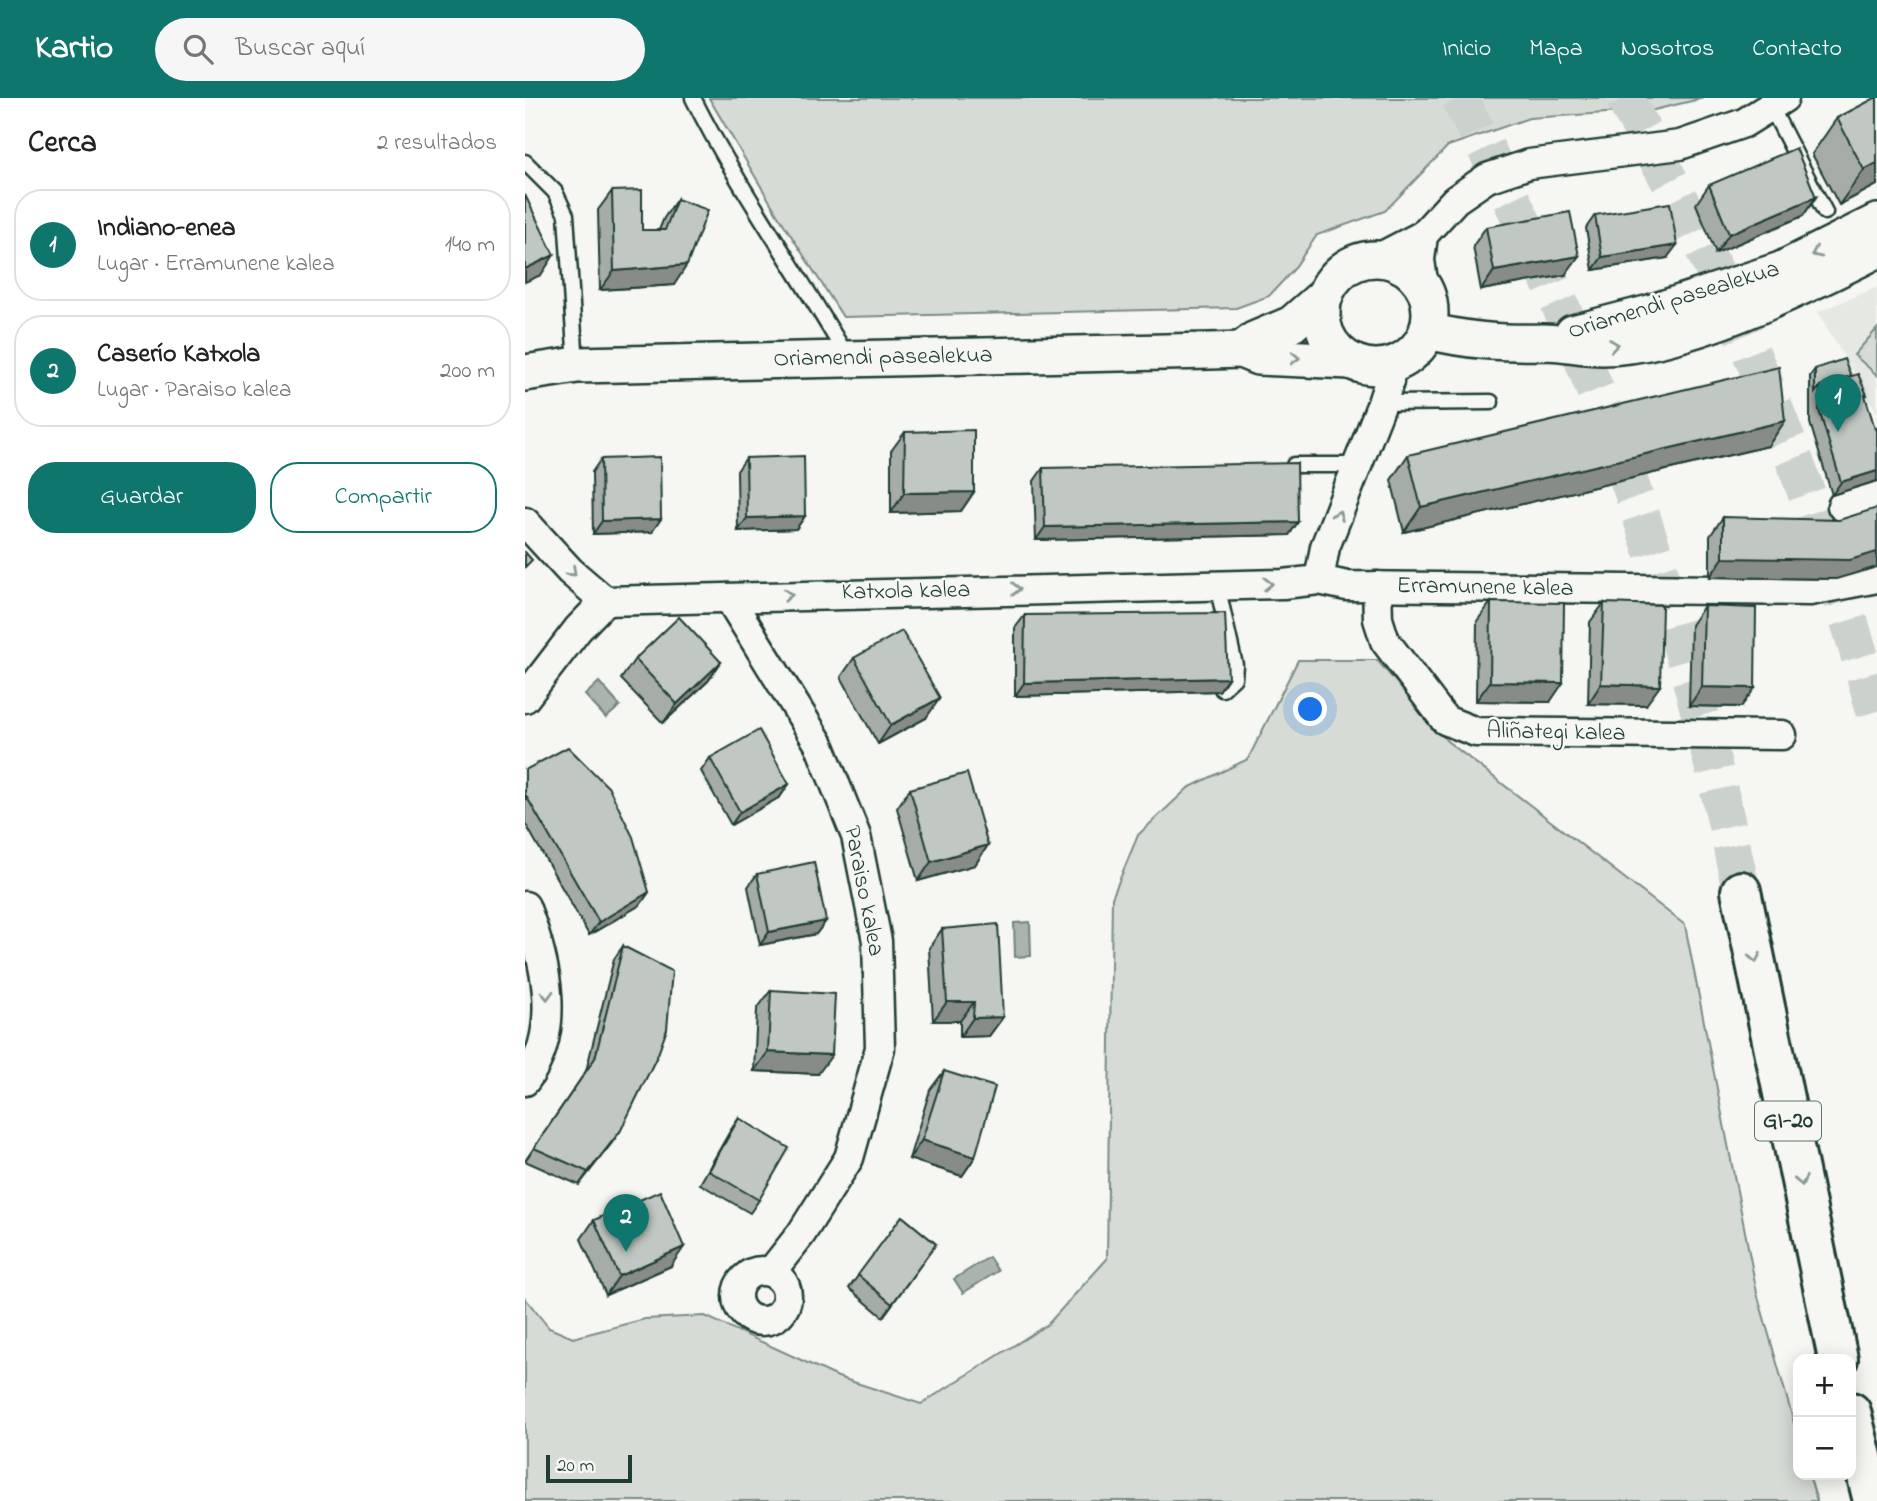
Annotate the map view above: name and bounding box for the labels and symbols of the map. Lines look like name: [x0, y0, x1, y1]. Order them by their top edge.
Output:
one-way arrow: [1811, 245, 1824, 259]
street label: Oriamendi pasealekua: [1564, 252, 1784, 350]
one-way arrow: [1608, 338, 1620, 353]
street label: Oriamendi pasealekua: [773, 339, 993, 377]
one-way arrow: [1290, 351, 1301, 366]
pin: 1: [1815, 374, 1861, 432]
one-way arrow: [1330, 510, 1344, 522]
one-way arrow: [564, 564, 577, 576]
street label: Erramunene kalea: [1396, 569, 1574, 607]
street label: Katxola kalea: [841, 573, 971, 611]
one-way arrow: [1262, 577, 1273, 592]
one-way arrow: [1011, 581, 1021, 597]
one-way arrow: [783, 588, 794, 603]
your location: [1293, 692, 1327, 726]
street label: Aliñategi kalea: [1486, 714, 1626, 752]
street label: Paraiso kalea: [833, 823, 893, 959]
one-way arrow: [1746, 952, 1761, 964]
one-way arrow: [539, 990, 554, 1001]
road number: GI-20: [1755, 1102, 1821, 1140]
one-way arrow: [1792, 1175, 1807, 1187]
pin: 2: [603, 1194, 649, 1252]
scale bar: [546, 1452, 632, 1484]

